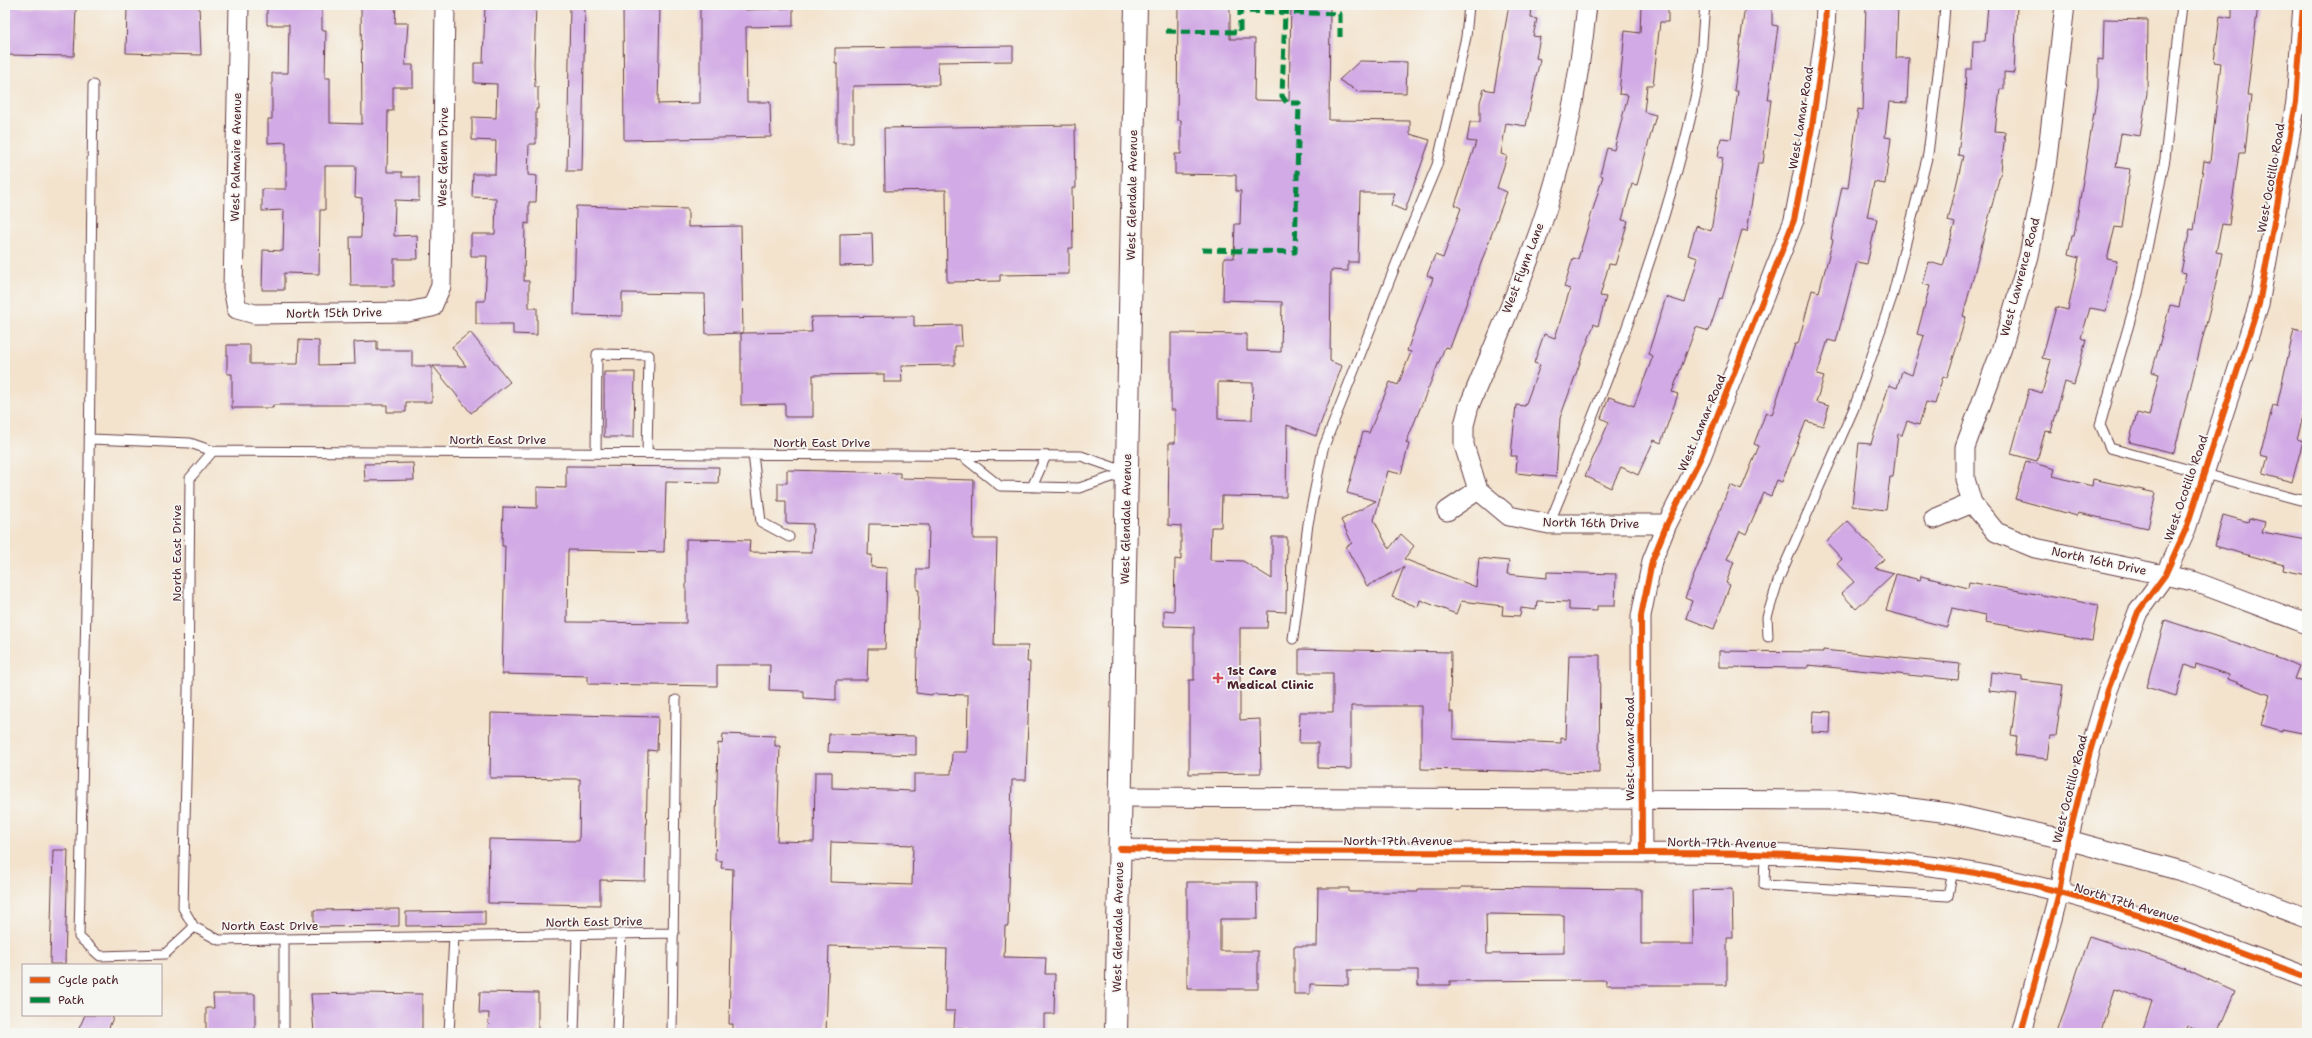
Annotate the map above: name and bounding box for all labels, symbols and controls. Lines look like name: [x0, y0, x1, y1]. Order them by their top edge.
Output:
street label: West Lamar Road: [1785, 65, 1817, 171]
street label: West Palmaire Avenue: [227, 92, 245, 222]
street label: West Glenn Drive: [434, 107, 452, 207]
street label: West Ocotillo Road: [2253, 121, 2289, 234]
street label: West Glendale Avenue: [1123, 129, 1141, 261]
street label: West Lawrence Road: [1996, 215, 2044, 338]
street label: West Flynn Lane: [1498, 220, 1548, 316]
street label: North 15th Drive: [286, 304, 383, 322]
street label: West Lamar Road: [1674, 372, 1730, 474]
street label: North East Drive: [449, 432, 547, 448]
street label: West Ocotillo Road: [2160, 432, 2212, 543]
street label: North East Drive: [773, 435, 871, 451]
street label: West Glendale Avenue: [1117, 453, 1135, 585]
street label: North East Drive: [169, 504, 185, 602]
street label: North 16th Drive: [1542, 514, 1640, 532]
street label: North 16th Drive: [2050, 543, 2148, 579]
place label: 1st Care Medical Clinic: [1227, 663, 1314, 693]
marker: 1st Care Medical Clinic: [1212, 672, 1224, 684]
street label: West Lamar Road: [1622, 697, 1638, 801]
street label: West Ocotillo Road: [2049, 733, 2091, 845]
street label: North 17th Avenue: [1343, 833, 1453, 849]
street label: North 17th Avenue: [1667, 834, 1777, 852]
street label: West Glendale Avenue: [1109, 861, 1127, 993]
street label: North 17th Avenue: [2072, 879, 2182, 927]
street label: North East Drive: [545, 913, 643, 931]
street label: North East Drive: [221, 918, 319, 934]
legend: [22, 964, 162, 1016]
text: Cycle path: [58, 972, 119, 988]
text: Path: [58, 992, 84, 1008]

